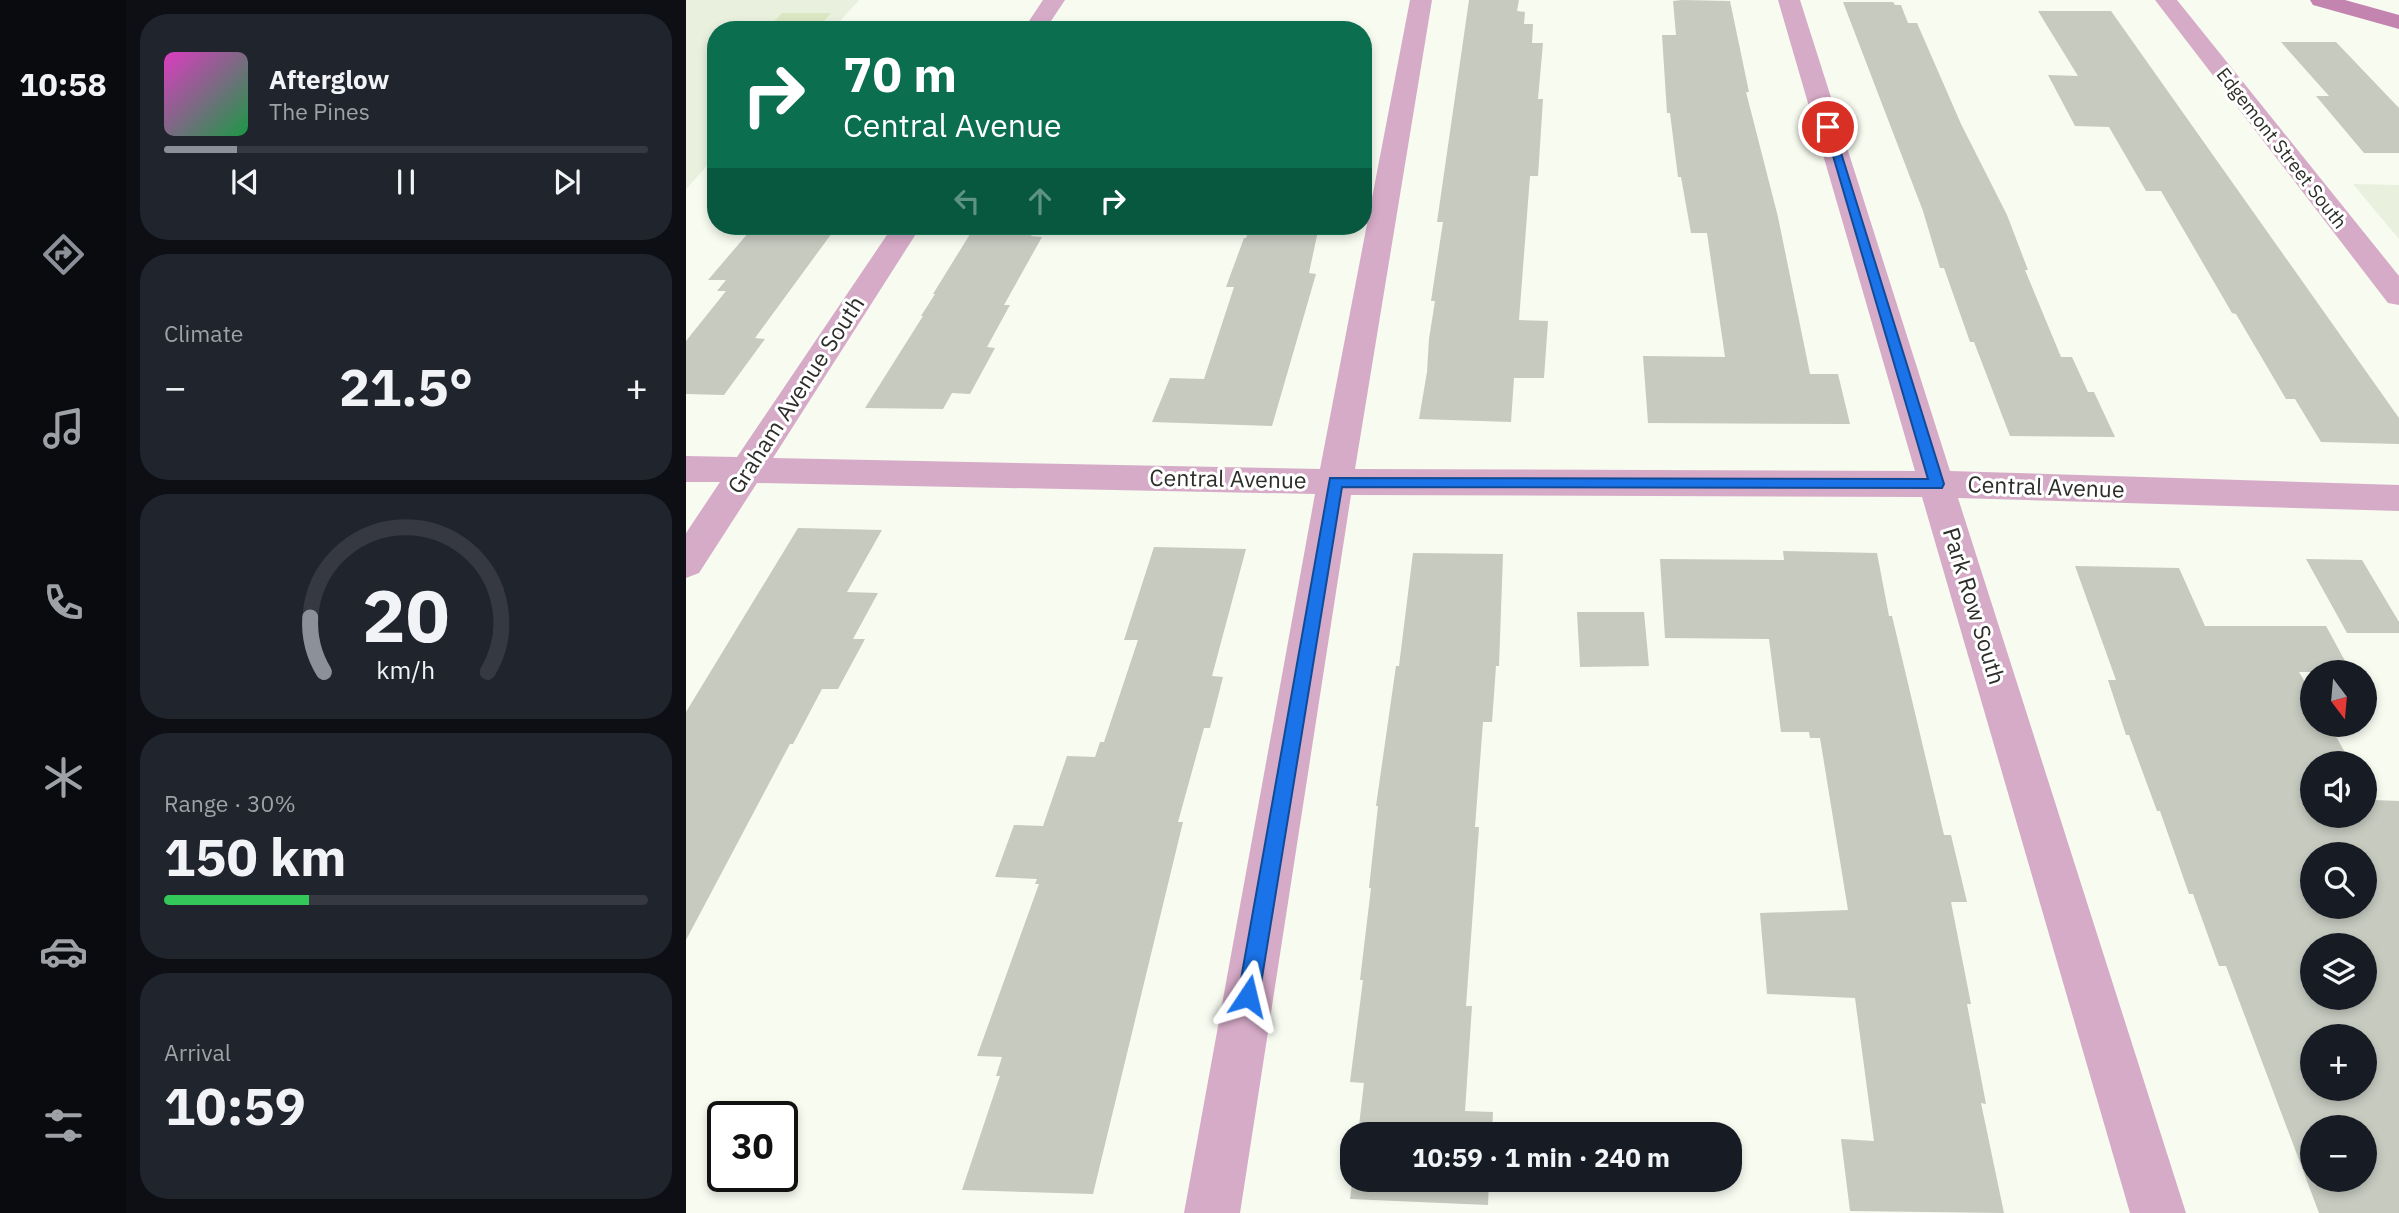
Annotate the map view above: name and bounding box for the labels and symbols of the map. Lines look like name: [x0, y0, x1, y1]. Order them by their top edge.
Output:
street label: Edgemont Street South: [2212, 63, 2352, 233]
pin: [1798, 97, 1858, 157]
street label: Graham Avenue South: [720, 290, 870, 499]
street label: Central Avenue: [1149, 462, 1307, 494]
street label: Central Avenue: [1967, 468, 2125, 504]
street label: Park Row South: [1937, 524, 2013, 688]
north arrow: [2300, 660, 2376, 737]
position arrow: [1211, 959, 1285, 1033]
speed limit sign: 30: [707, 1101, 798, 1192]

